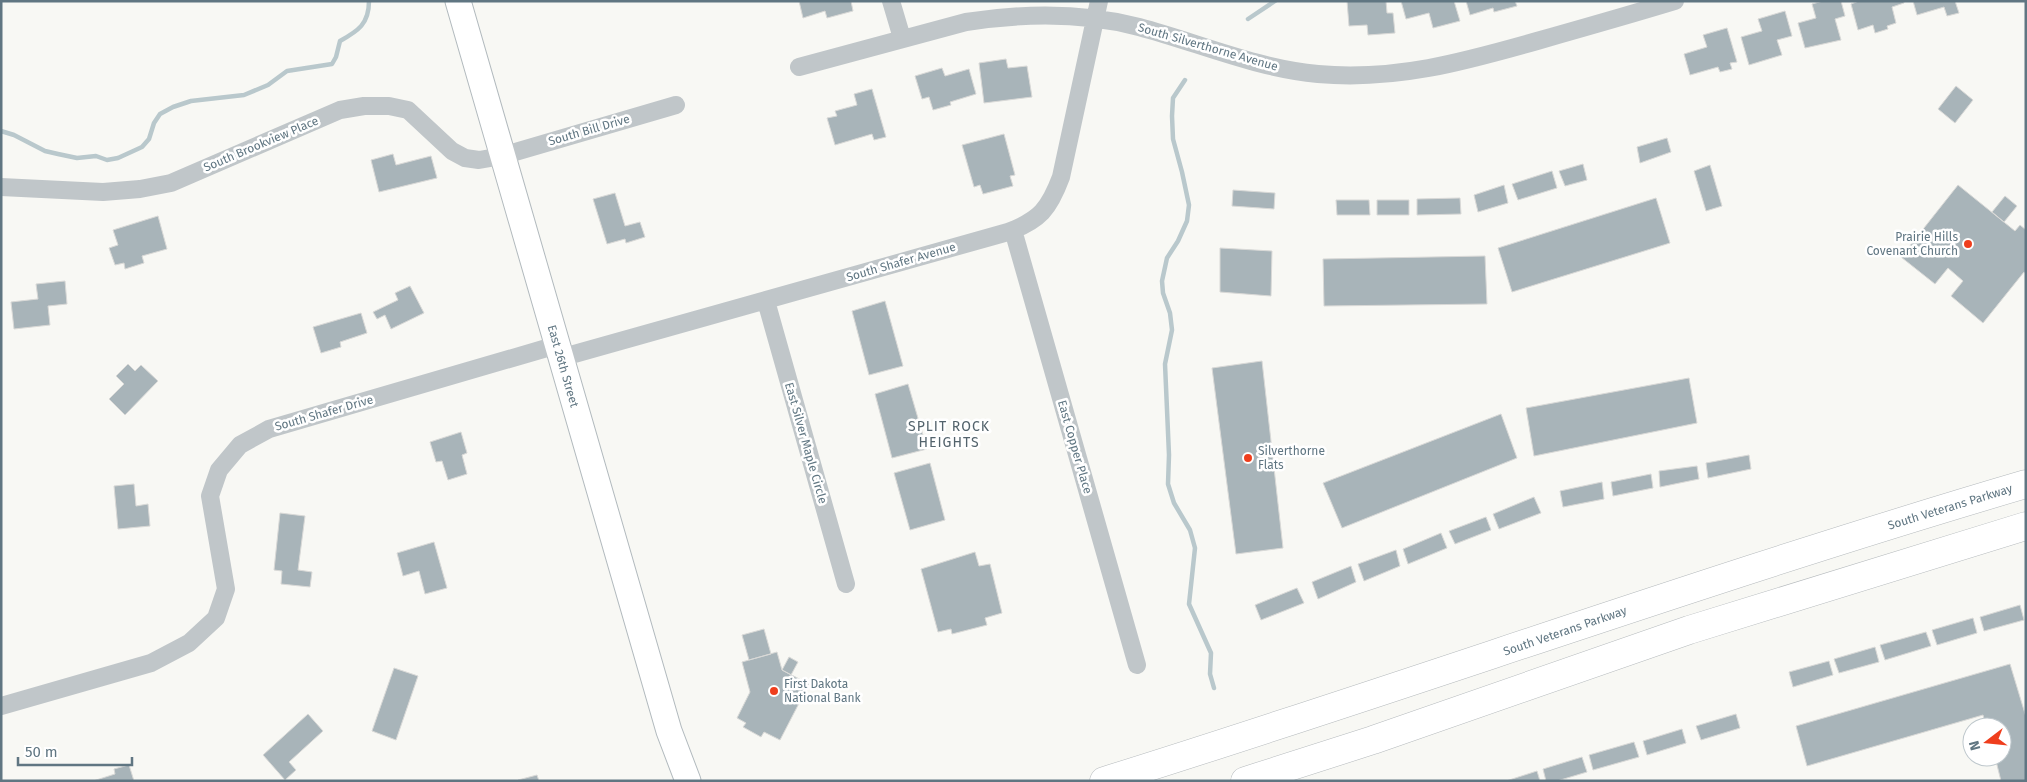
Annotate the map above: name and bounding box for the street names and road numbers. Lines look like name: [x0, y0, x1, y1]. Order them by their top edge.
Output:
street label: South Silverthorne Avenue: [1136, 20, 1280, 74]
street label: South Bill Drive: [547, 112, 631, 148]
street label: South Brookview Place: [202, 113, 320, 175]
street label: South Shafer Avenue: [845, 240, 957, 284]
street label: East 26th Street: [545, 323, 582, 410]
street label: East Silver Maple Circle: [782, 381, 830, 505]
street label: South Shafer Drive: [273, 392, 375, 434]
street label: East Copper Place: [1055, 399, 1095, 495]
street label: South Veterans Parkway: [1886, 481, 2014, 533]
street label: South Veterans Parkway: [1501, 603, 1629, 659]

